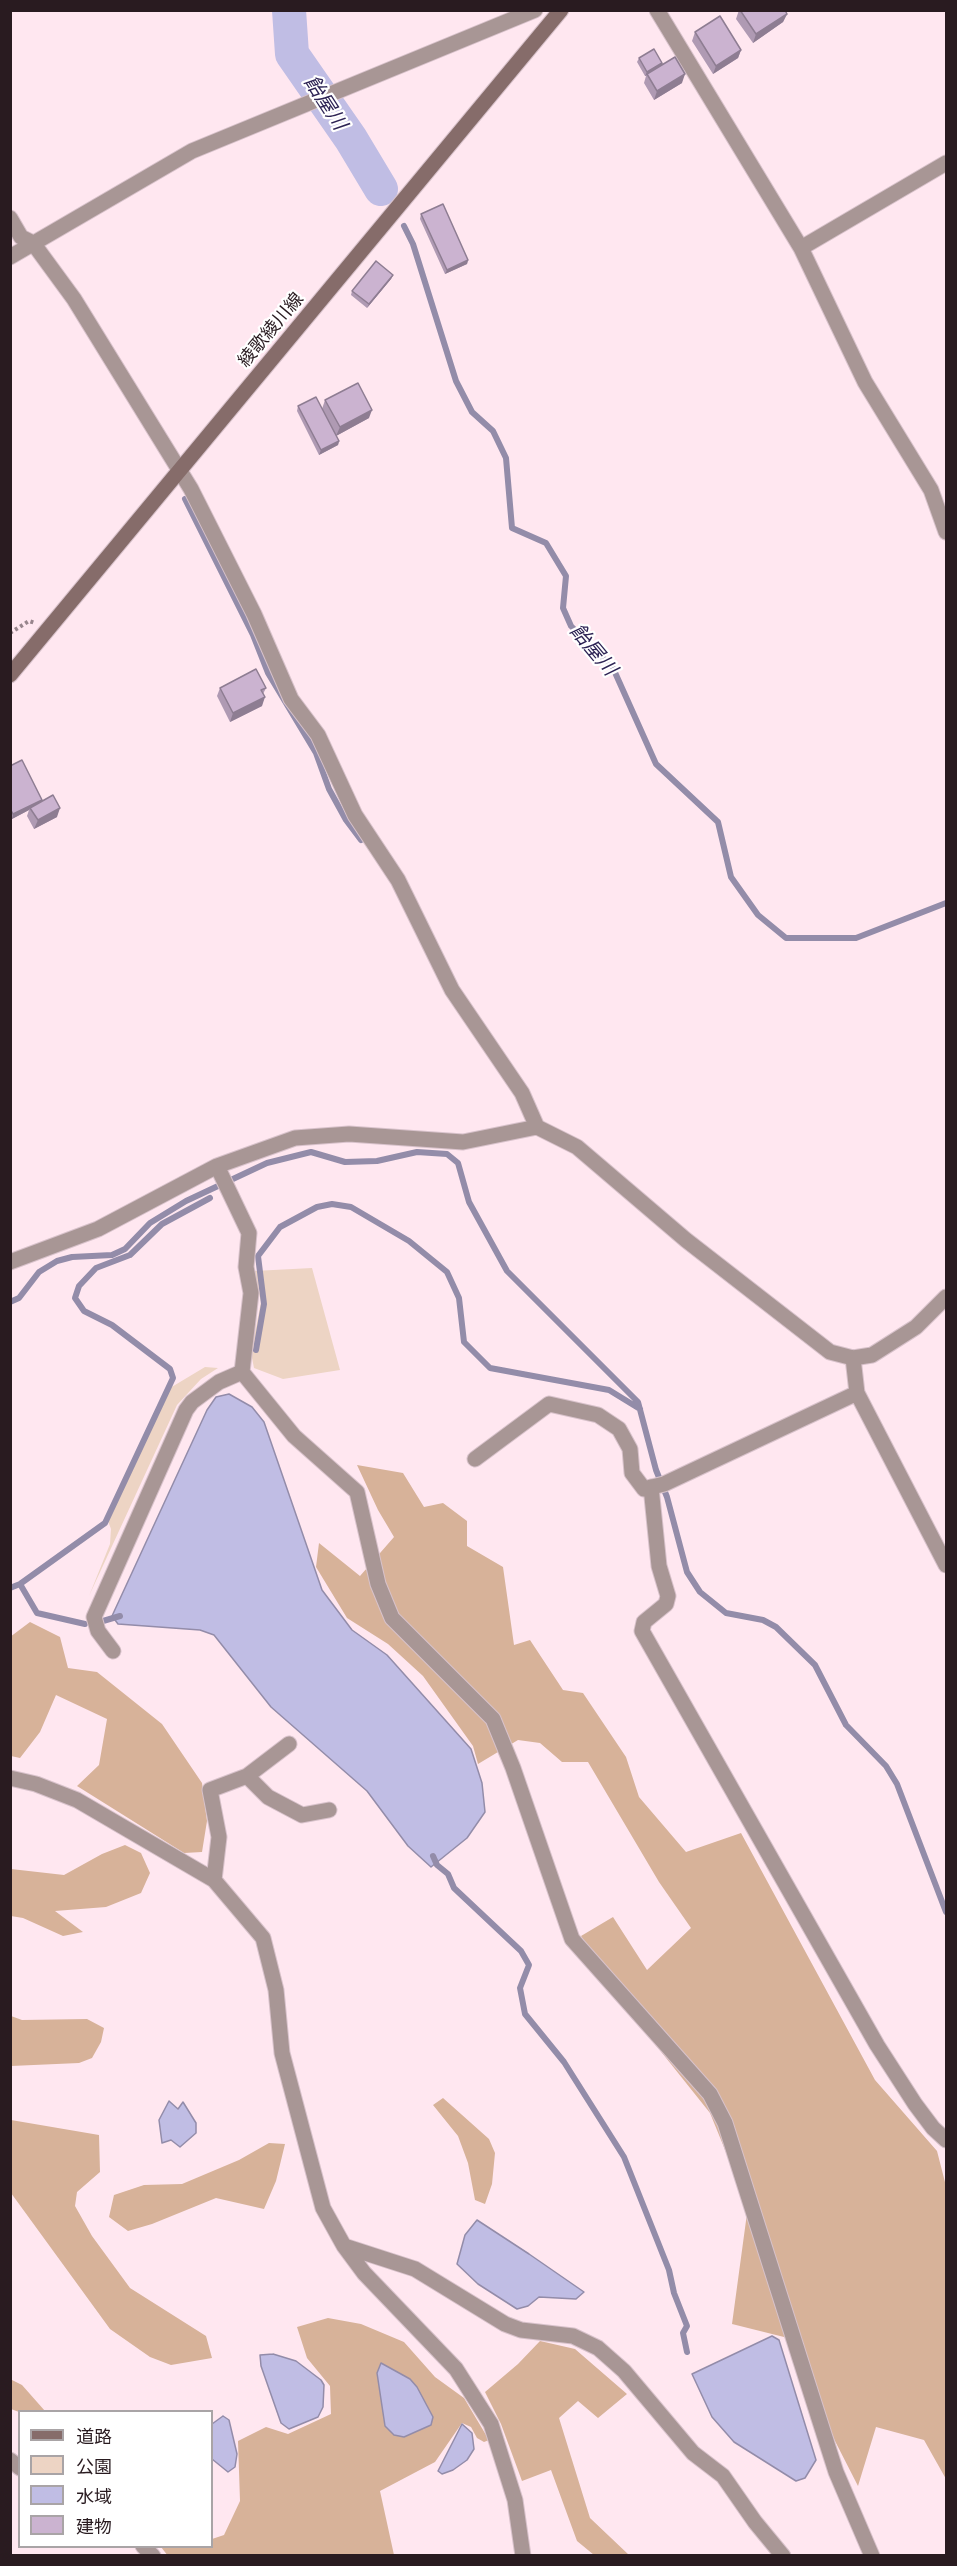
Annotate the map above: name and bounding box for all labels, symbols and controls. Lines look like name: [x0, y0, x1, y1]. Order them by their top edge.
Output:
water label: 飴屋川: [299, 71, 351, 135]
street label: 綾歌綾川線: [234, 289, 308, 371]
water label: 飴屋川: [565, 619, 621, 681]
legend: [18, 2410, 213, 2548]
text: 道路: [76, 2426, 112, 2448]
text: 公園: [76, 2456, 112, 2478]
text: 水域: [76, 2486, 112, 2508]
text: 建物: [76, 2516, 112, 2538]

